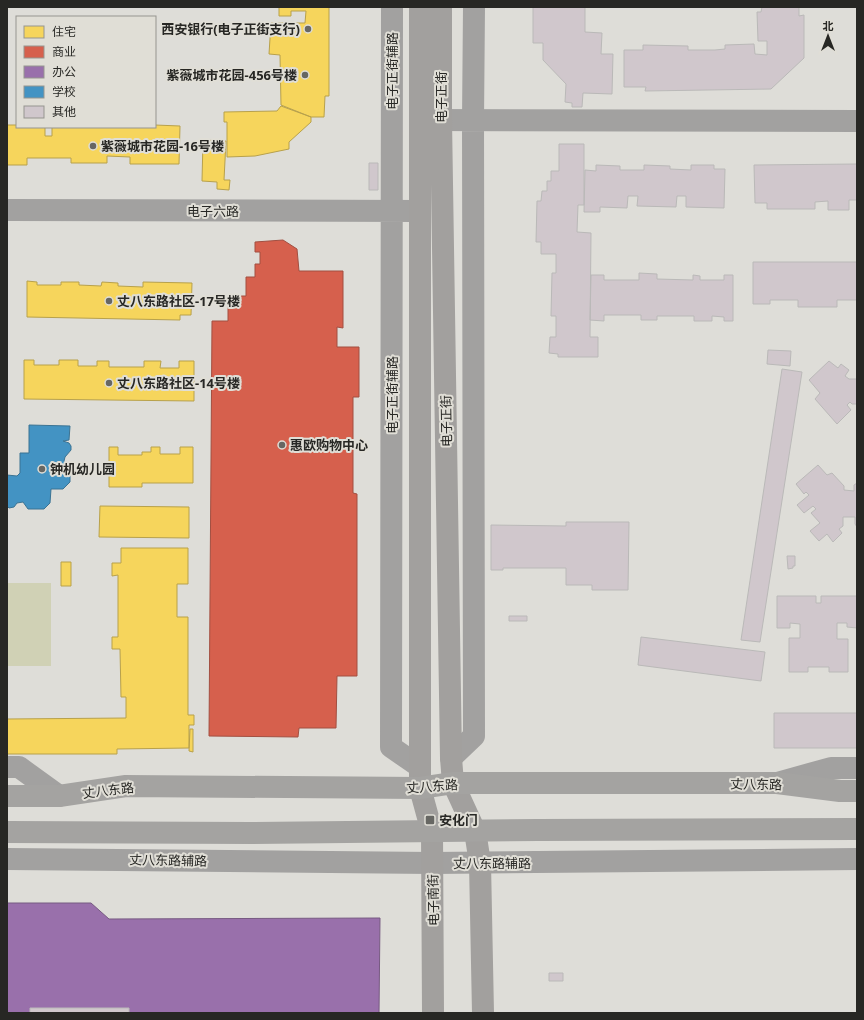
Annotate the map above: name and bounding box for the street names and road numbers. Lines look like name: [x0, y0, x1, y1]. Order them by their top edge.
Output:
street label: 电子正街辅路: [383, 32, 401, 110]
street label: 电子正街: [432, 71, 450, 123]
street label: 电子六路: [187, 202, 239, 220]
street label: 电子正街辅路: [383, 356, 401, 434]
street label: 电子正街: [437, 395, 455, 447]
street label: 丈八东路: [405, 775, 459, 797]
street label: 丈八东路: [730, 775, 782, 793]
street label: 丈八东路: [81, 778, 135, 802]
street label: 丈八东路辅路: [129, 850, 207, 870]
street label: 丈八东路辅路: [453, 854, 531, 872]
street label: 电子南街: [424, 874, 442, 926]

